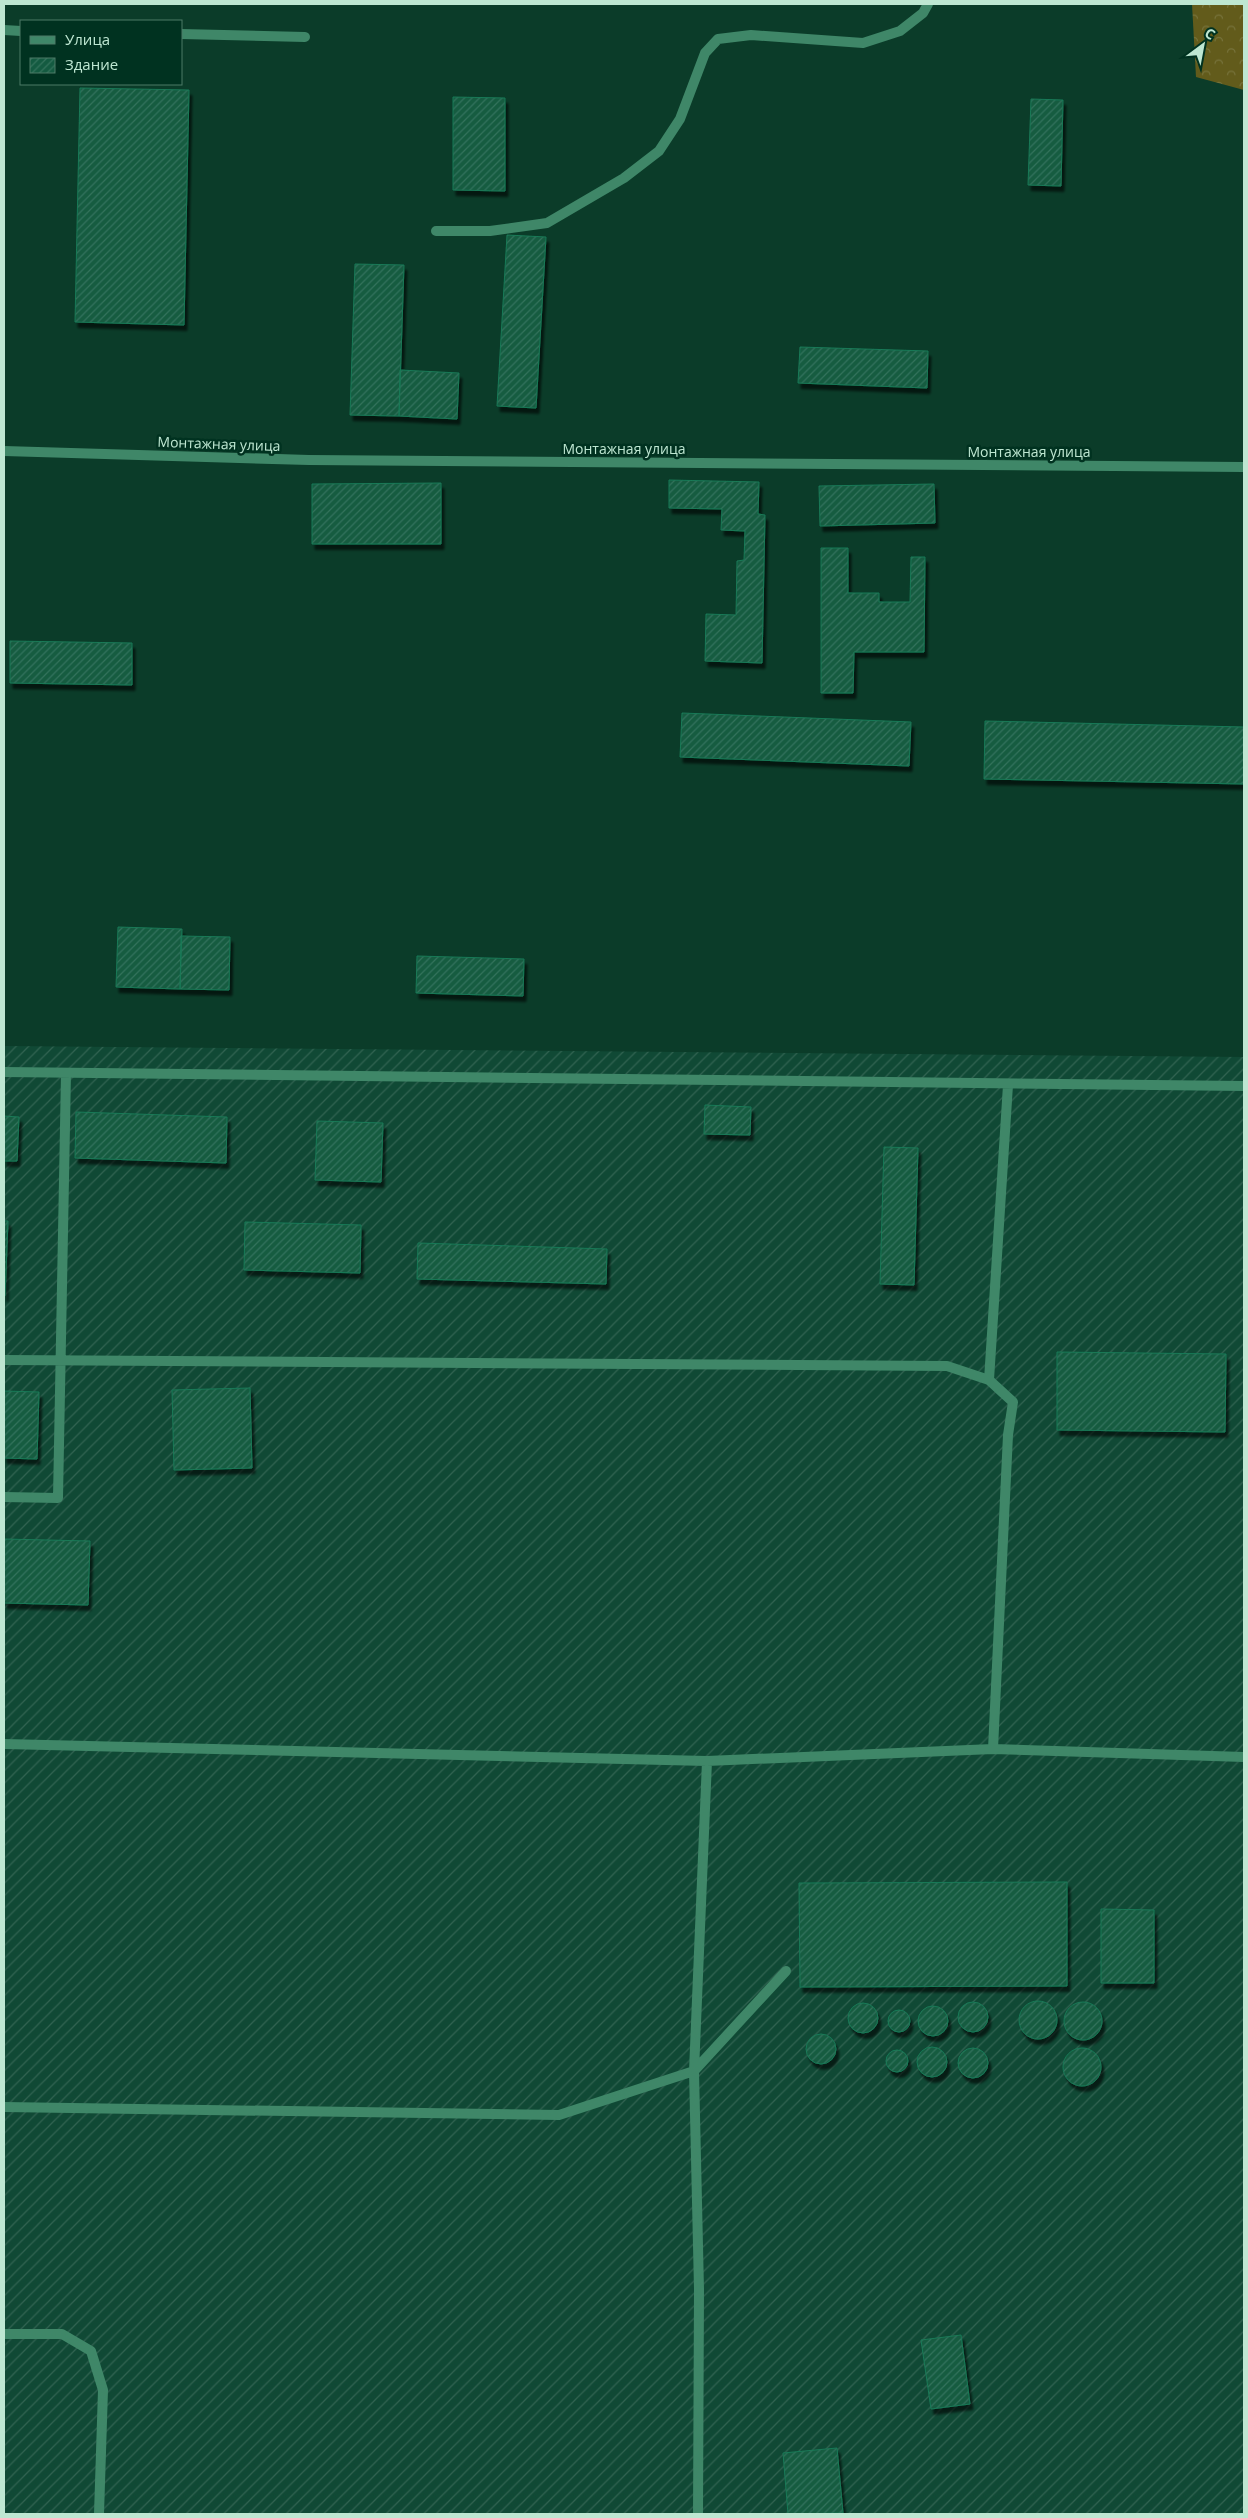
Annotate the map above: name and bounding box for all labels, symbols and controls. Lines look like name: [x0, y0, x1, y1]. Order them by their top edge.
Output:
legend: [20, 20, 182, 85]
north arrow: [1178, 20, 1228, 70]
text: С: [1201, 23, 1219, 44]
text: Улица: [65, 29, 110, 49]
text: Здание: [65, 54, 118, 74]
street label: Монтажная улица: [157, 432, 281, 455]
street label: Монтажная улица: [562, 439, 686, 458]
street label: Монтажная улица: [967, 442, 1091, 461]

